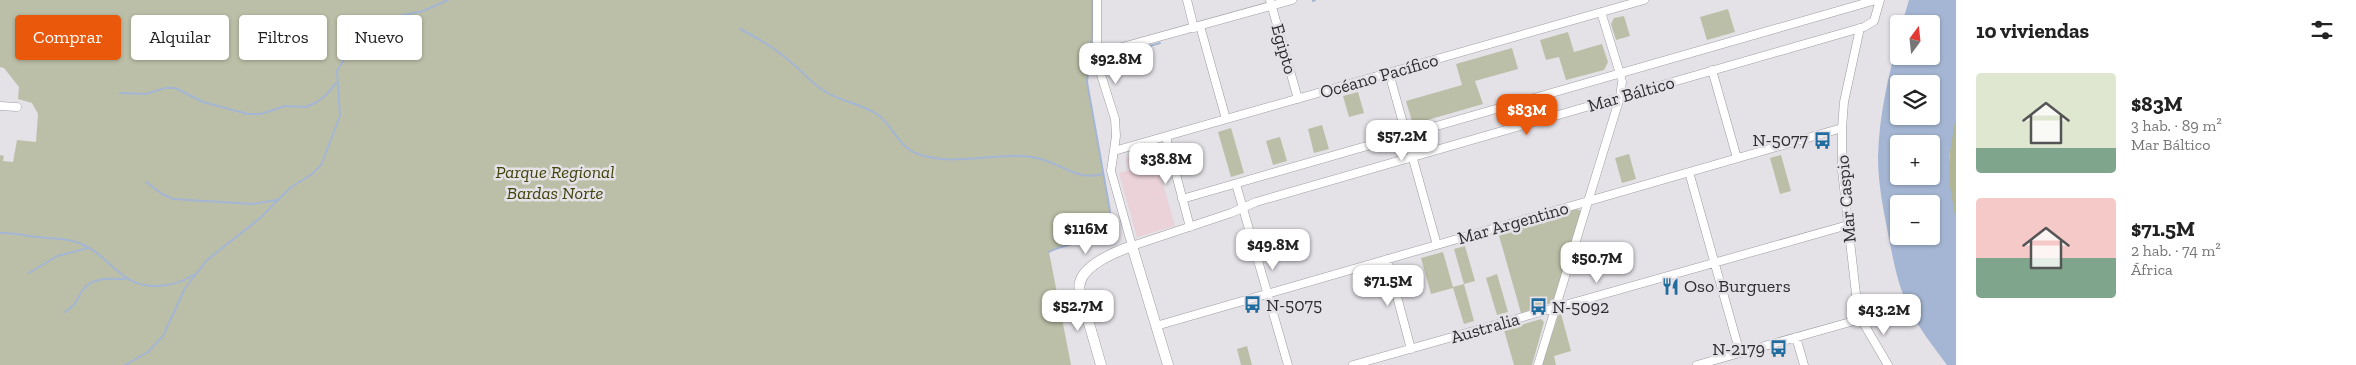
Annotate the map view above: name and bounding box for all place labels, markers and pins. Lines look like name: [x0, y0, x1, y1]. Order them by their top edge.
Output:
pin: $92.8M: [1075, 42, 1157, 85]
pin: $83M: [1497, 94, 1557, 136]
pin: $57.2M: [1361, 120, 1443, 162]
place label: N-5077: [1753, 129, 1809, 151]
bus stop icon: N-5077: [1812, 130, 1832, 150]
pin: $38.8M: [1125, 142, 1207, 185]
pin: $116M: [1051, 212, 1121, 255]
pin: $49.8M: [1232, 228, 1314, 271]
pin: $50.7M: [1556, 242, 1638, 284]
pin: $71.5M: [1347, 264, 1429, 307]
place label: Oso Burguers: [1684, 275, 1791, 297]
restaurant icon: Oso Burguers: [1660, 276, 1680, 296]
pin: $52.7M: [1037, 290, 1119, 332]
place label: N-5075: [1266, 294, 1322, 316]
pin: $43.2M: [1843, 294, 1925, 336]
bus stop icon: N-5075: [1242, 295, 1262, 315]
place label: N-5092: [1552, 296, 1609, 318]
bus stop icon: N-5092: [1528, 297, 1548, 317]
place label: N-2179: [1712, 338, 1765, 360]
bus stop icon: N-2179: [1769, 339, 1789, 359]

